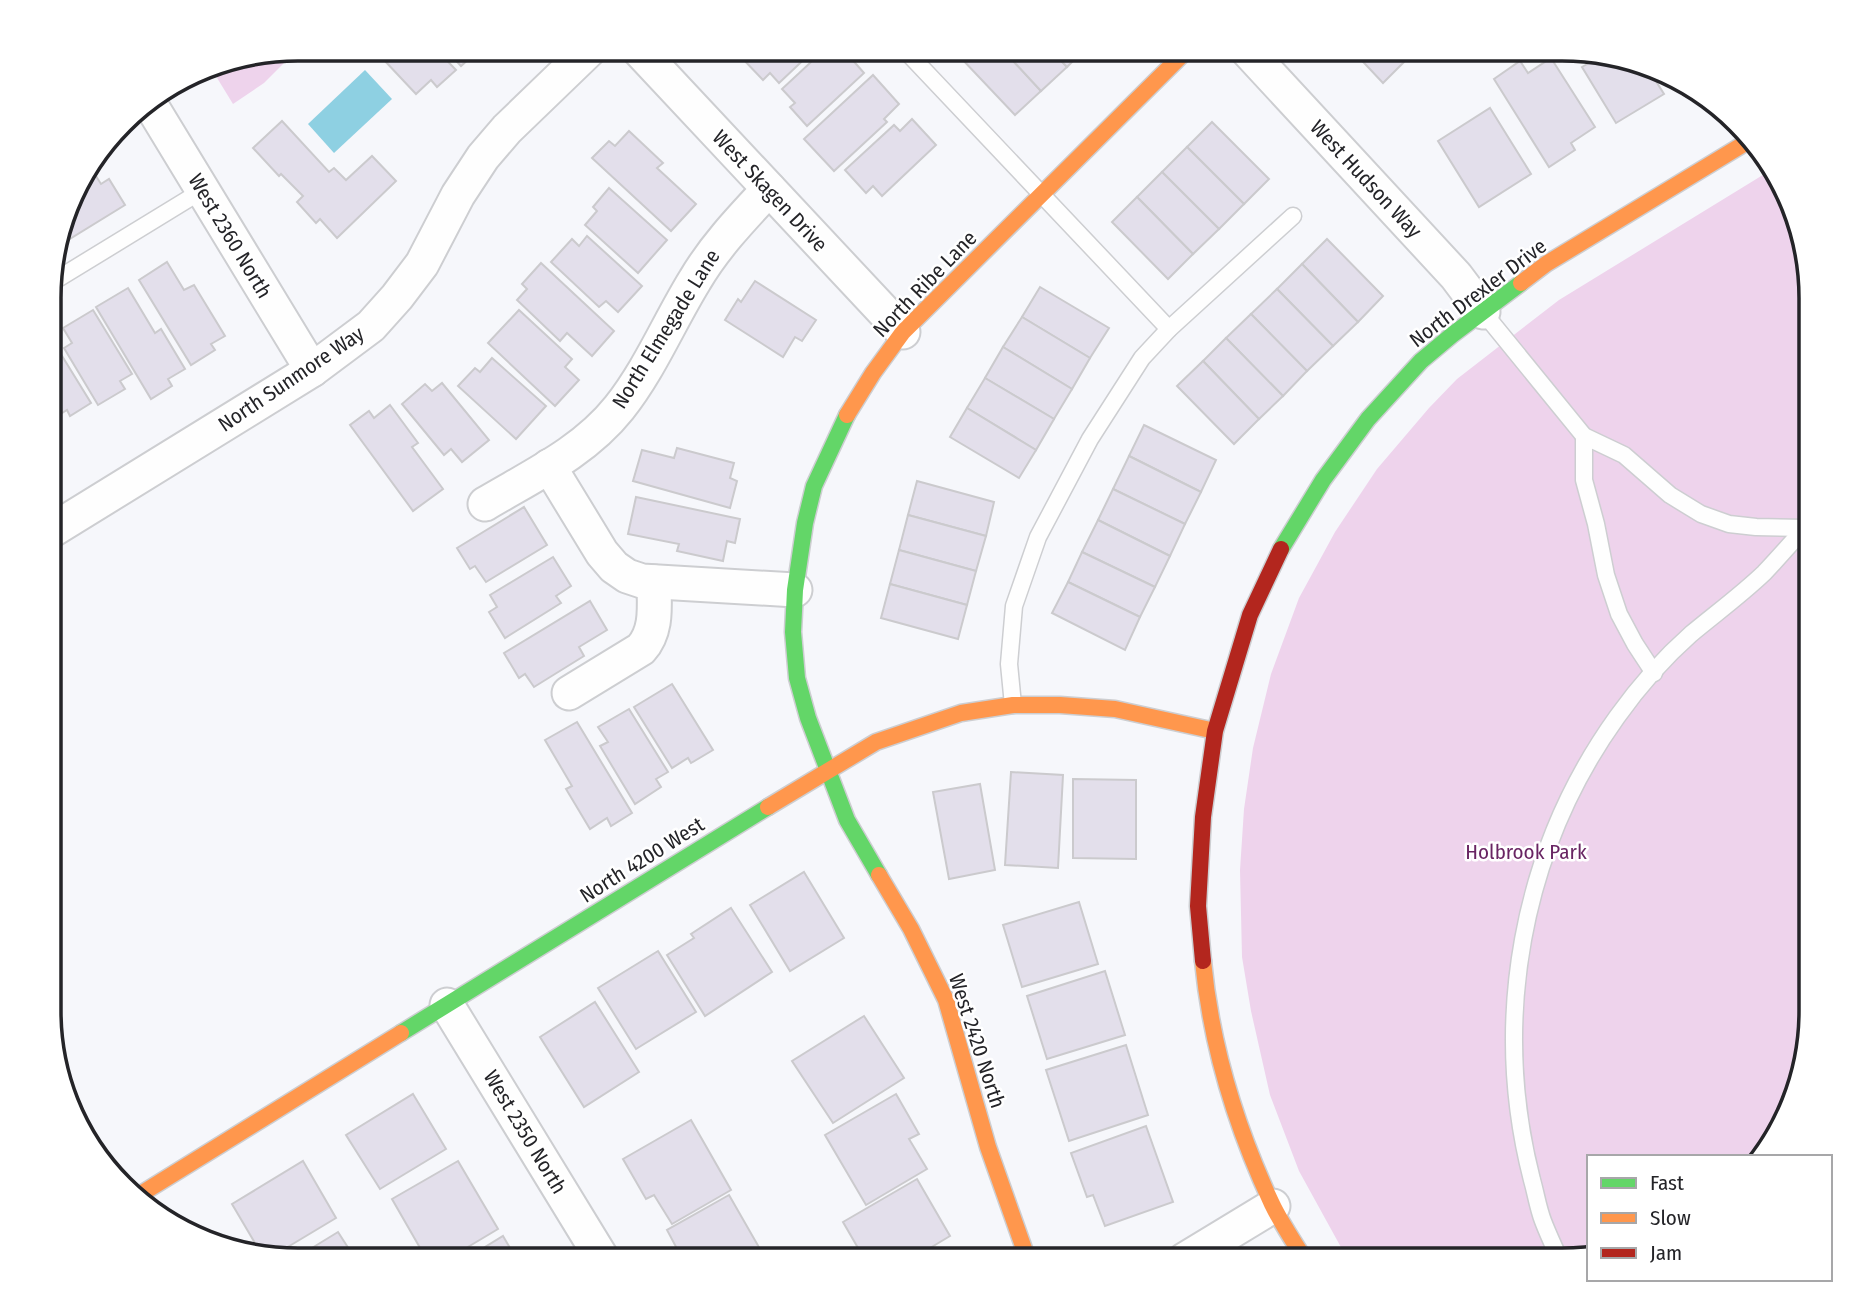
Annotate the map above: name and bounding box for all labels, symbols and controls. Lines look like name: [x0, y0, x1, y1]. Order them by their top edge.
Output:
street label: West Hudson Way: [1305, 115, 1428, 244]
street label: West Skagen Drive: [707, 125, 833, 257]
street label: West 2360 North: [183, 169, 277, 303]
street label: North Ribe Lane: [868, 225, 982, 343]
street label: North Drexler Drive: [1404, 233, 1552, 353]
street label: North Elmegade Lane: [606, 245, 726, 413]
street label: North Sunmore Way: [213, 320, 369, 437]
street label: North 4200 West: [575, 811, 709, 909]
park label: Holbrook Park: [1465, 839, 1587, 865]
street label: West 2420 North: [943, 971, 1011, 1111]
street label: West 2350 North: [478, 1065, 572, 1199]
legend: [1587, 1155, 1832, 1281]
text: Fast: [1650, 1170, 1684, 1196]
text: Slow: [1650, 1205, 1691, 1231]
text: Jam: [1650, 1240, 1682, 1266]

